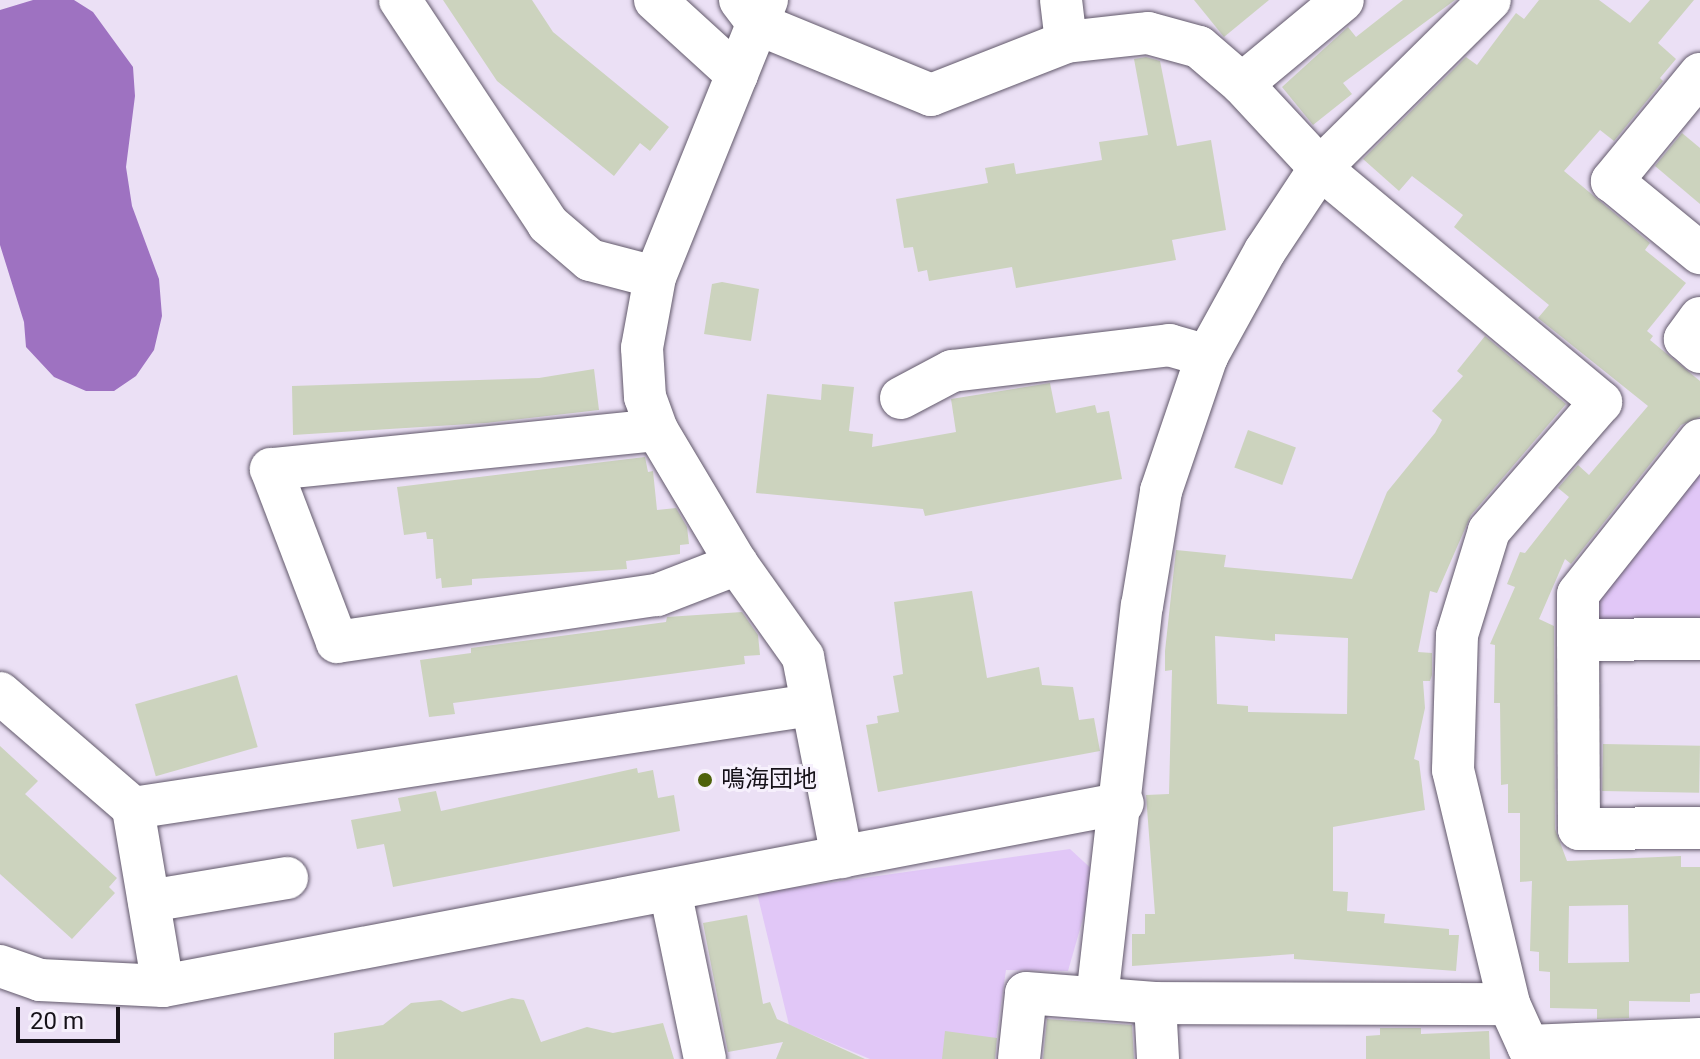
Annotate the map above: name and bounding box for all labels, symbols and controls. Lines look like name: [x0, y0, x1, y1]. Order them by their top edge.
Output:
place label: 鳴海団地: [721, 766, 817, 794]
marker: 鳴海団地: [696, 771, 714, 789]
scale bar: [20, 991, 124, 1041]
text: 20 m: [30, 1007, 84, 1035]

